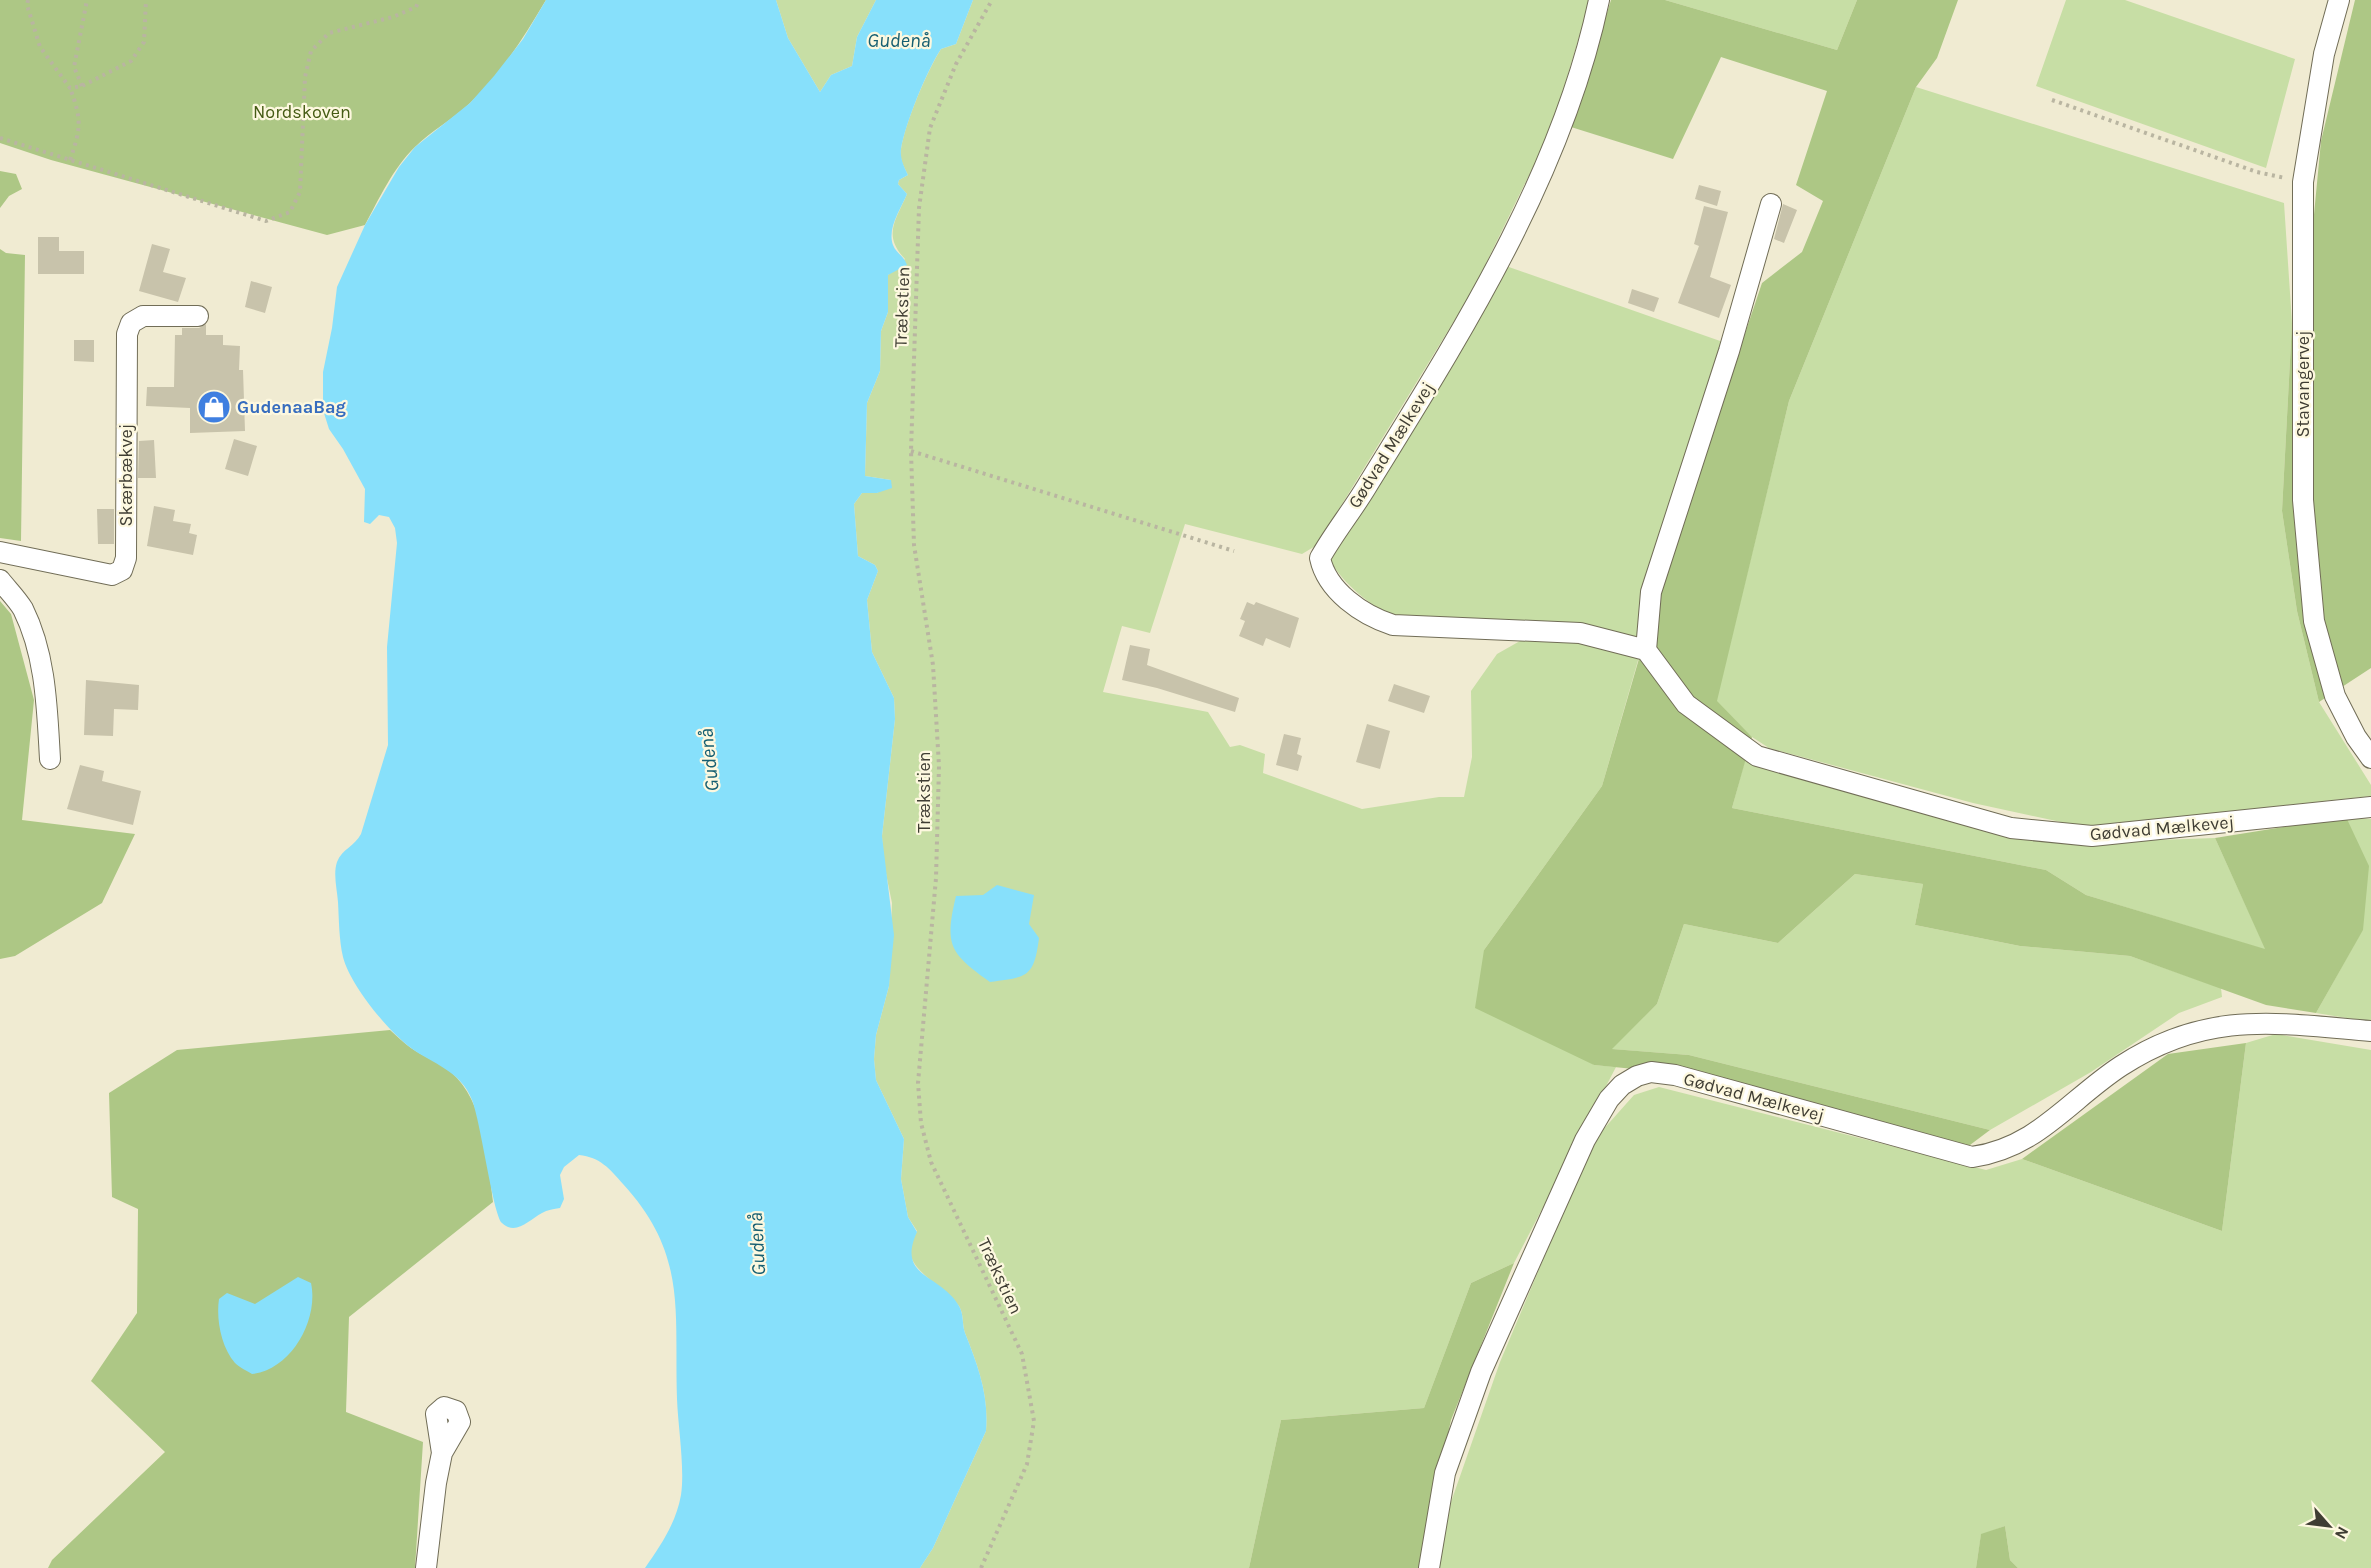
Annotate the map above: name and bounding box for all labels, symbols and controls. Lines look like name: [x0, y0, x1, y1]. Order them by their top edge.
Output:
water label: Gudenå: [867, 29, 931, 52]
park label: Nordskoven: [253, 101, 351, 123]
street label: Trækstien: [890, 266, 914, 348]
street label: Stavangervej: [2292, 330, 2314, 438]
street label: Gødvad Mælkevej: [1343, 378, 1439, 512]
shop icon: GudenaaBag: [196, 389, 232, 425]
place label: GudenaaBag: [237, 396, 347, 418]
street label: Skærbækvej: [115, 424, 137, 526]
water label: Gudenå: [694, 727, 724, 793]
street label: Trækstien: [913, 751, 935, 833]
street label: Gødvad Mælkevej: [2089, 811, 2235, 845]
street label: Gødvad Mælkevej: [1681, 1068, 1827, 1126]
water label: Gudenå: [744, 1212, 770, 1276]
street label: Trækstien: [973, 1235, 1027, 1317]
north arrow: [2299, 1496, 2359, 1556]
text: N: [2331, 1523, 2353, 1542]

